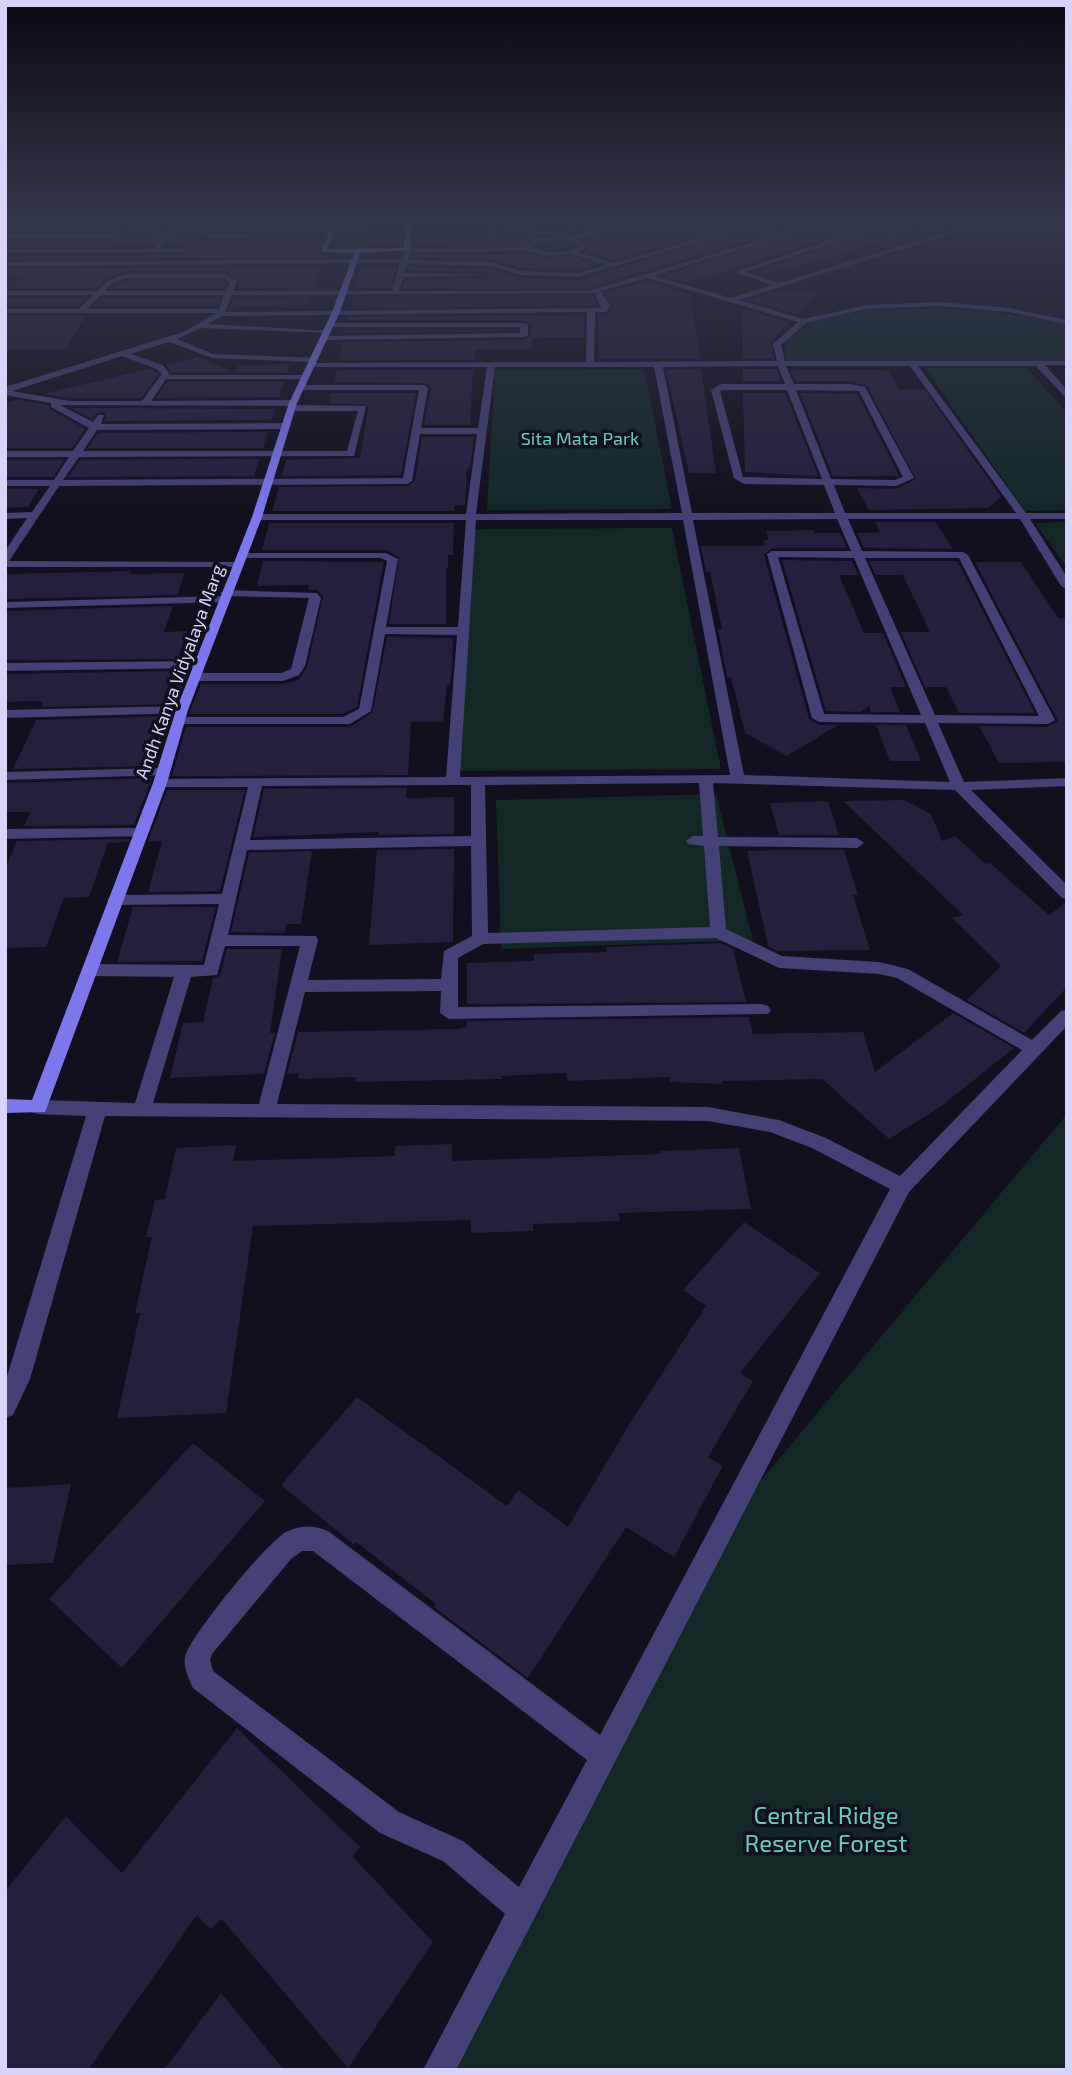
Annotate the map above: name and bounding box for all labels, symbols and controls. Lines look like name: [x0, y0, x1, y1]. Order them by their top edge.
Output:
park label: Sita Mata Park: [521, 427, 639, 449]
street label: Andh Kanya Vidyalaya Marg: [130, 561, 228, 782]
park label: Central Ridge Reserve Forest: [745, 1800, 907, 1857]

